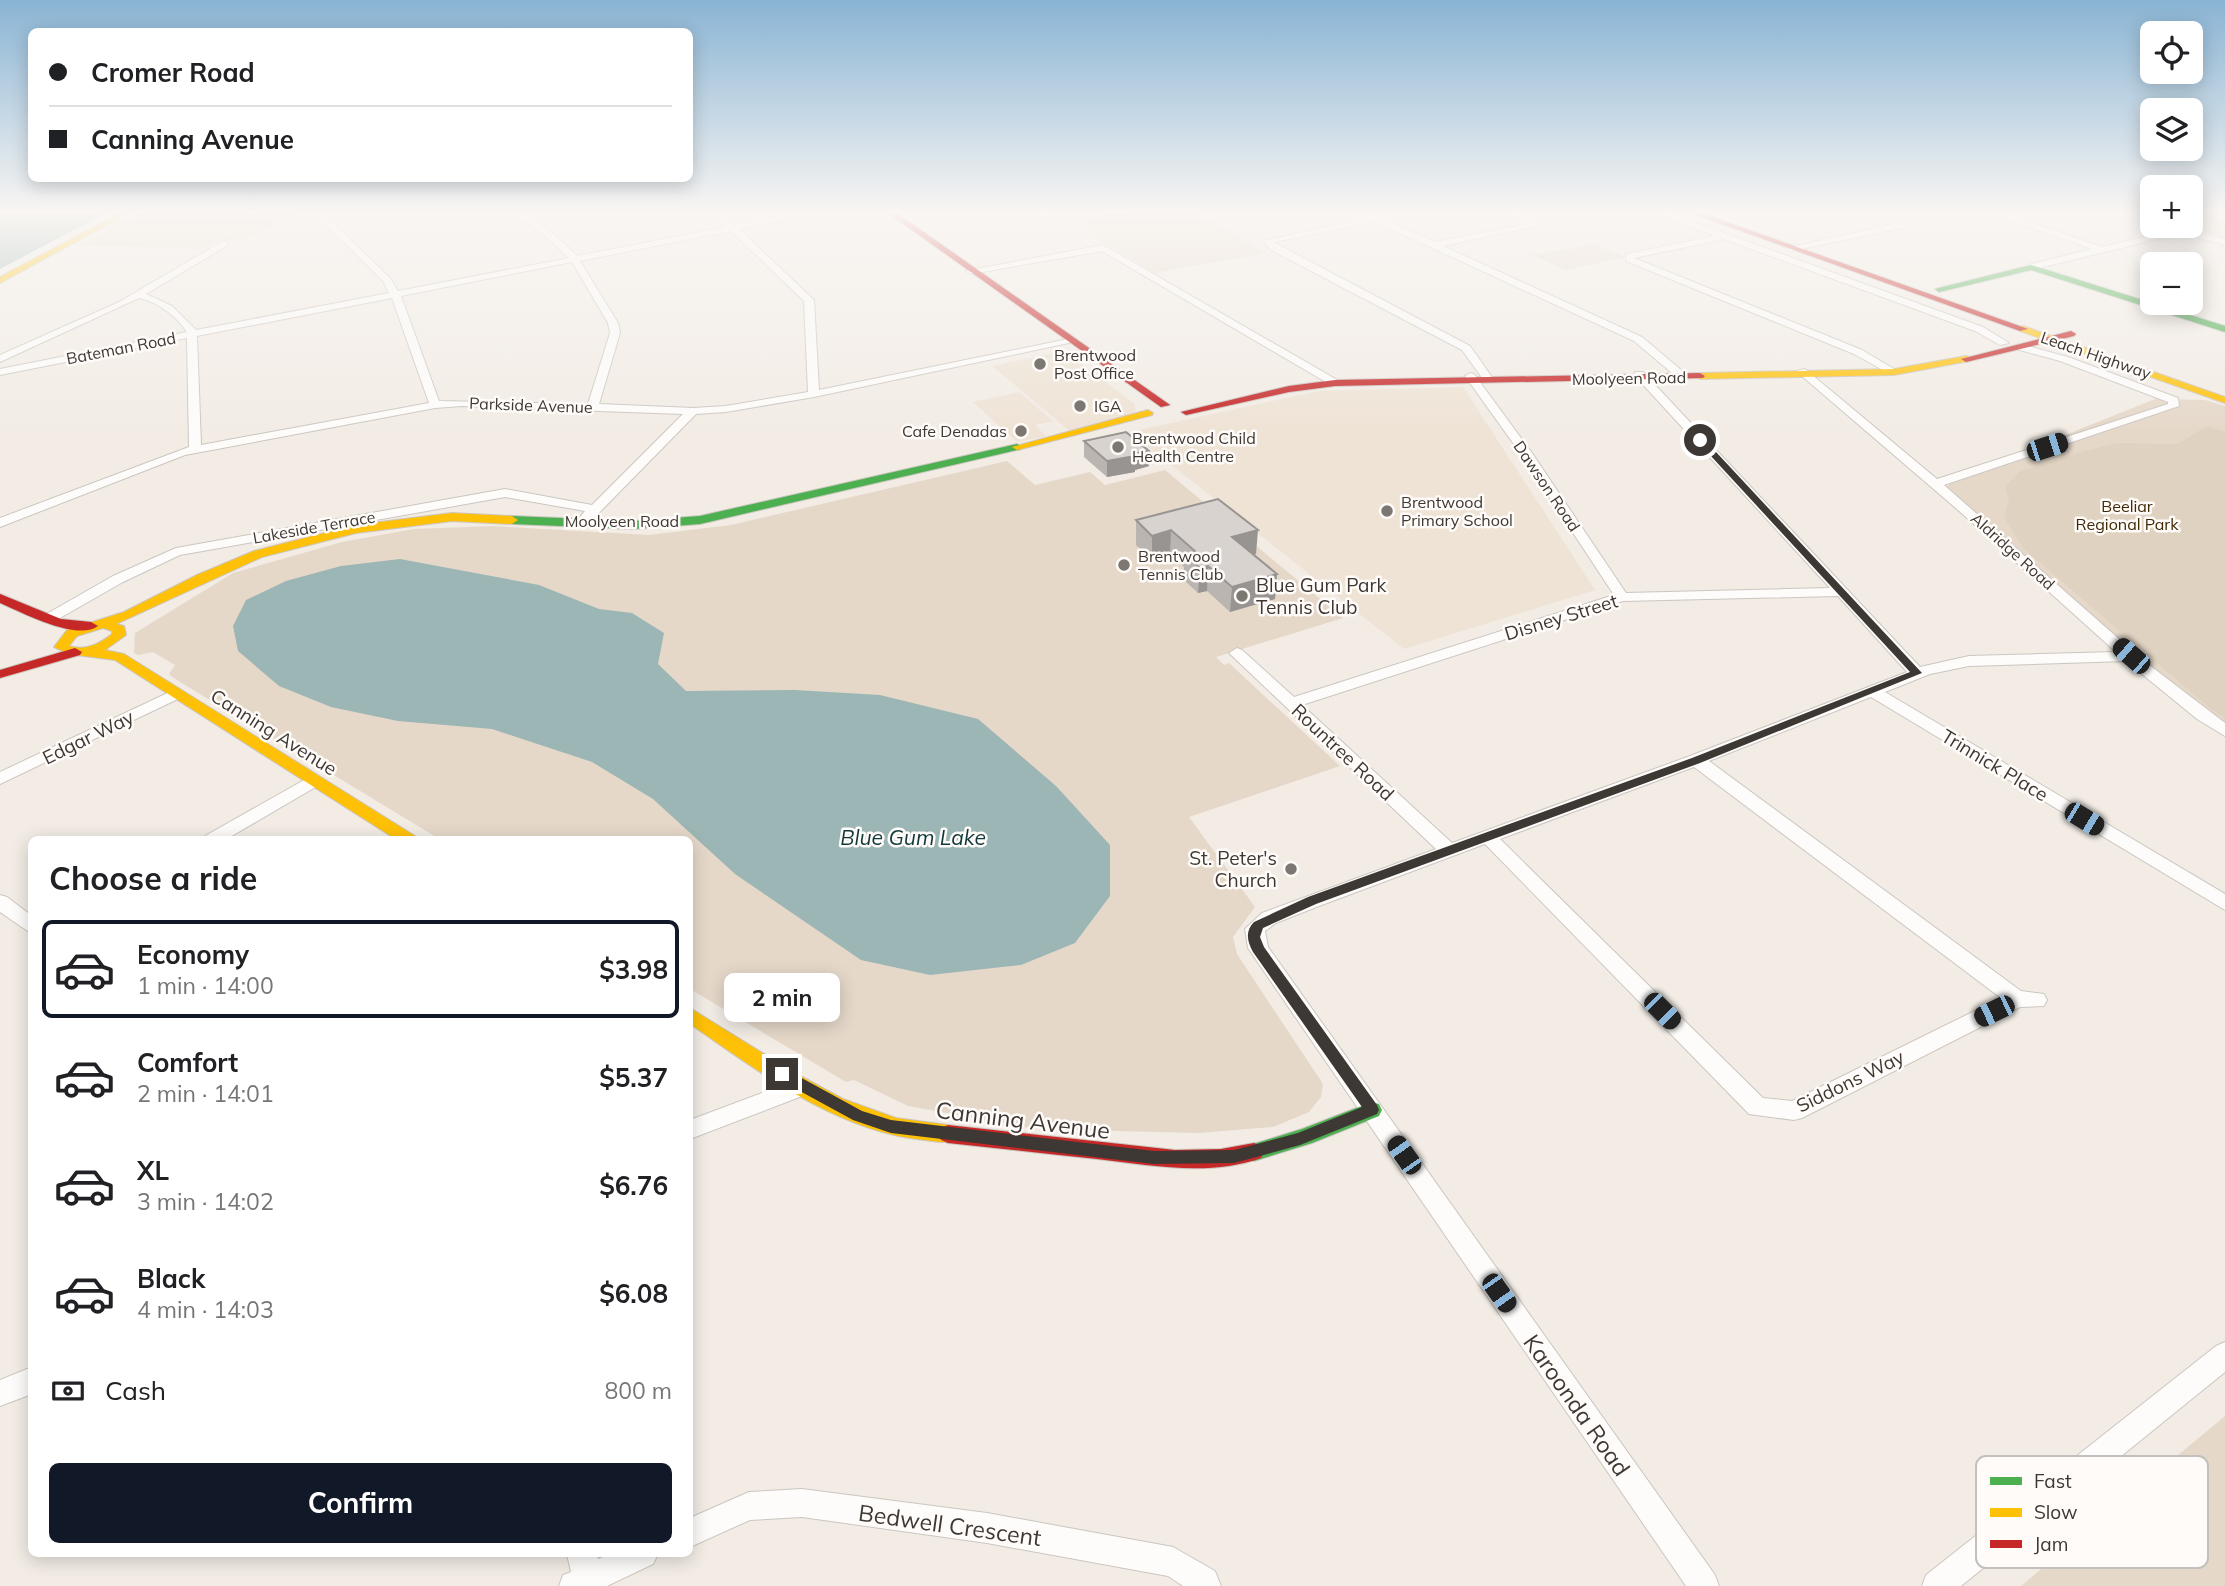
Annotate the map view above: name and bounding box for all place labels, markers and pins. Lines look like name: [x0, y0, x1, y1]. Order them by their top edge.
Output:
place label: Brentwood Post Office: [1054, 345, 1136, 383]
marker: Brentwood Post Office: [1032, 356, 1048, 372]
place label: IGA: [1094, 396, 1122, 416]
marker: IGA: [1072, 398, 1088, 414]
place label: Cafe Denadas: [902, 421, 1007, 441]
marker: Cafe Denadas: [1013, 423, 1029, 439]
place label: Brentwood Child Health Centre: [1132, 428, 1256, 466]
marker: Brentwood Child Health Centre: [1110, 439, 1126, 455]
place label: Brentwood Primary School: [1401, 492, 1513, 530]
marker: Brentwood Primary School: [1379, 503, 1395, 519]
place label: Brentwood Tennis Club: [1138, 546, 1223, 584]
marker: Brentwood Tennis Club: [1116, 557, 1132, 573]
place label: Blue Gum Park Tennis Club: [1256, 573, 1386, 619]
marker: Blue Gum Park Tennis Club: [1234, 588, 1250, 604]
place label: St. Peter's Church: [1189, 846, 1277, 892]
marker: St. Peter's Church: [1283, 861, 1299, 877]

